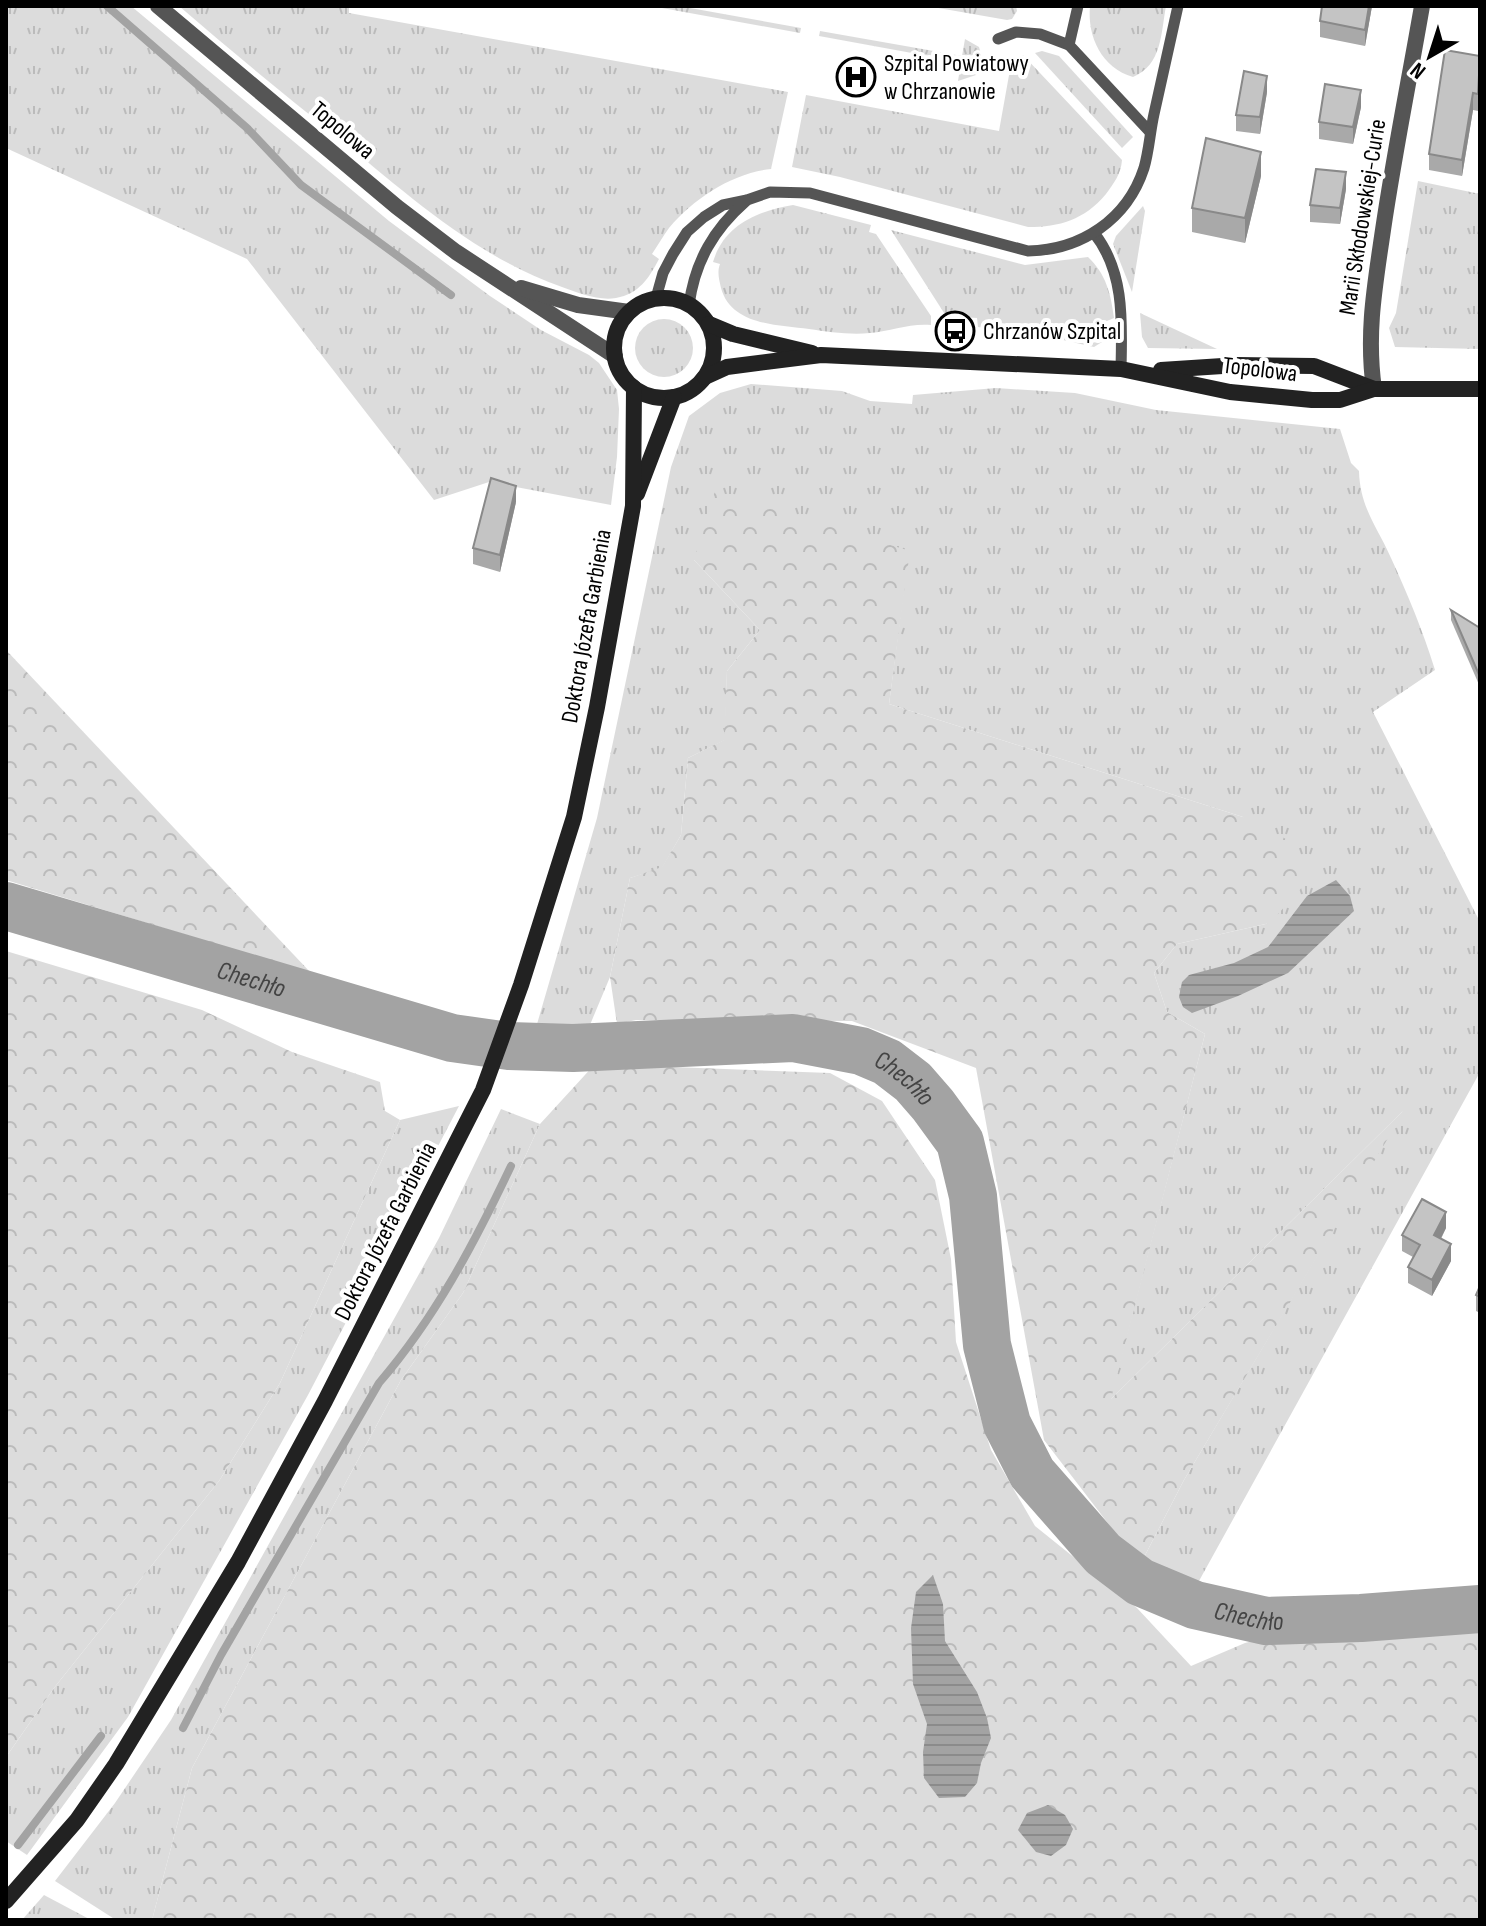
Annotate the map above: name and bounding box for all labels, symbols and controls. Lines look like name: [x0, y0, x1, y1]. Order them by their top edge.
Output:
north arrow: [1390, 16, 1470, 96]
place label: Szpital Powiatowy w Chrzanowie: [884, 49, 1029, 106]
hospital icon: Szpital Powiatowy w Chrzanowie: [835, 56, 877, 98]
text: N: [1405, 56, 1431, 85]
street label: Topolowa: [305, 95, 381, 166]
street label: Marii Skłodowskiej-Curie: [1333, 117, 1392, 317]
bus stop icon: Chrzanów Szpital: [934, 310, 976, 352]
place label: Chrzanów Szpital: [983, 317, 1121, 346]
street label: Topolowa: [1221, 351, 1299, 388]
street label: Doktora Józefa Garbienia: [555, 527, 618, 725]
water label: Chechło: [213, 955, 289, 1005]
water label: Chechło: [870, 1045, 941, 1113]
street label: Doktora Józefa Garbienia: [328, 1137, 443, 1325]
water label: Chechło: [1211, 1596, 1284, 1638]

